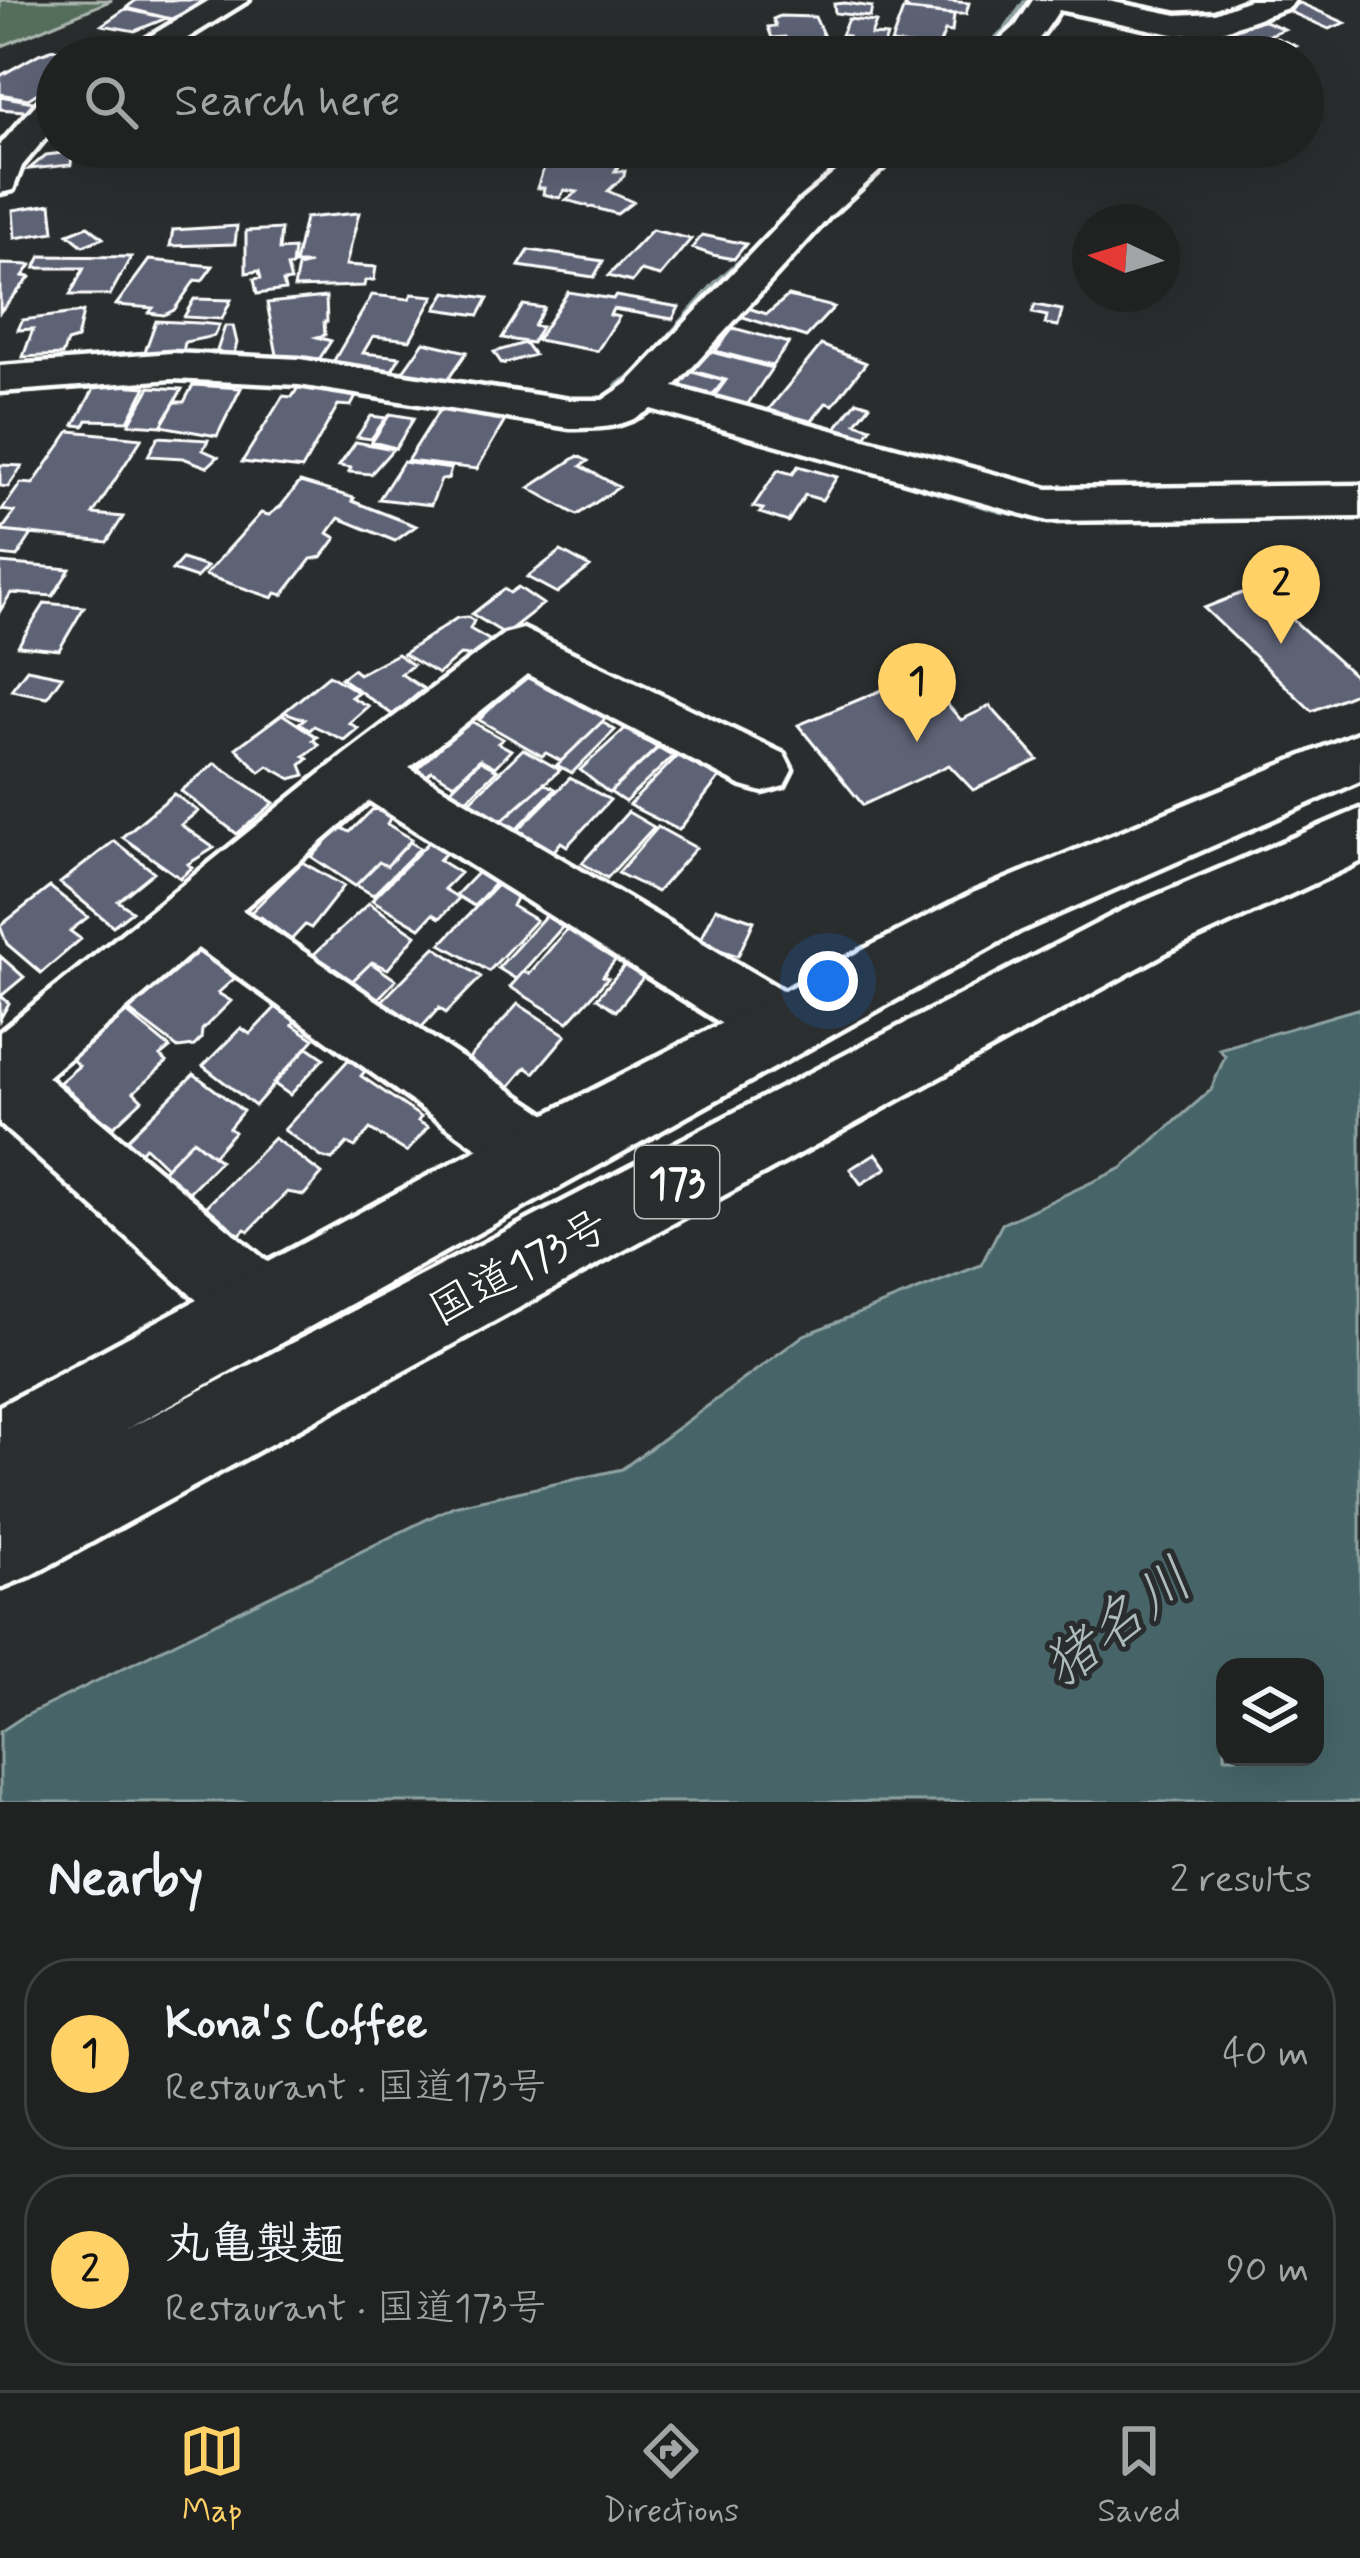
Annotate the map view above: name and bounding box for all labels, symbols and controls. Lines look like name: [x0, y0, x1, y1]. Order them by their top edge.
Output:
search box: [36, 36, 1324, 168]
icon: search: [78, 69, 144, 135]
text: Search here: [174, 73, 401, 132]
north arrow: [1072, 204, 1180, 312]
pin: 2: [1242, 545, 1320, 644]
pin: 1: [878, 643, 956, 742]
your location: [798, 951, 858, 1011]
road number: 173: [635, 1146, 719, 1218]
street label: 国道173号: [419, 1197, 620, 1341]
water label: 猪名川: [1028, 1544, 1210, 1707]
map controls: [1216, 1658, 1324, 1766]
button: layers: [1216, 1658, 1324, 1766]
text: Nearby: [48, 1847, 203, 1913]
text: 2 results: [1170, 1855, 1312, 1906]
text: Kona's Coffee: [165, 1995, 427, 2054]
text: 1: [81, 2029, 99, 2080]
text: 40 m: [1222, 2029, 1309, 2080]
text: Restaurant · 国道173号: [165, 2063, 546, 2114]
text: 丸亀製麺: [165, 2216, 345, 2275]
text: 2: [80, 2245, 100, 2296]
text: 90 m: [1226, 2245, 1309, 2296]
text: Restaurant · 国道173号: [165, 2284, 546, 2335]
tab: Map: [179, 2418, 245, 2534]
tab: Directions: [603, 2418, 739, 2534]
tab: Saved: [1097, 2418, 1181, 2534]

